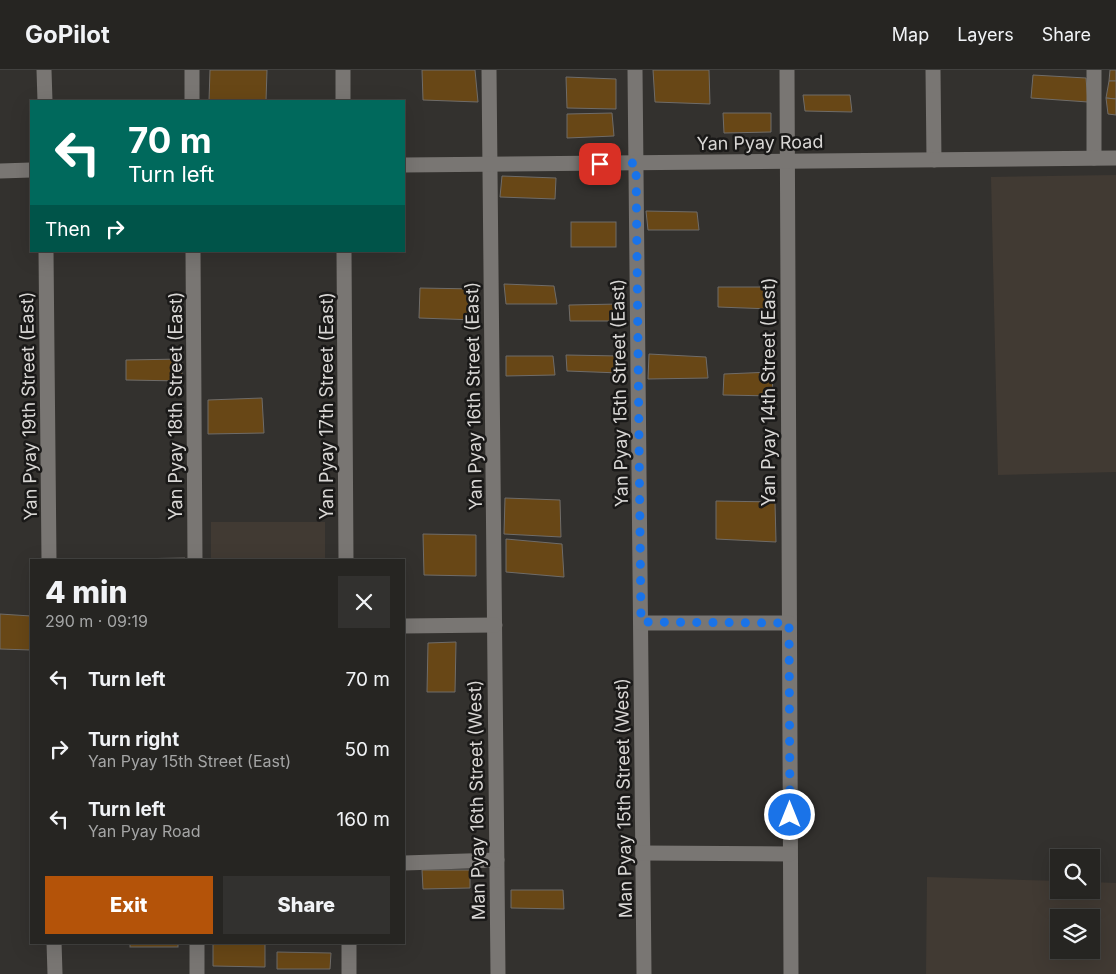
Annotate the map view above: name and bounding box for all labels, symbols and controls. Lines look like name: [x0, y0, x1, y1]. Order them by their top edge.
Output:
text: GoPilot: [25, 20, 110, 49]
text: Map: [892, 24, 929, 45]
text: Layers: [957, 24, 1014, 45]
text: Share: [1042, 24, 1091, 45]
text: 70 m: [128, 119, 212, 161]
icon: left: [45, 120, 110, 185]
street label: Yan Pyay Road: [696, 131, 824, 154]
pin: [579, 143, 621, 185]
icon: arrive: [586, 150, 614, 178]
text: Turn left: [128, 161, 214, 187]
icon: right: [101, 215, 129, 243]
text: Then: [45, 218, 91, 241]
street label: Yan Pyay 14th Street (East): [758, 277, 779, 507]
street label: Yan Pyay 15th Street (East): [607, 279, 632, 507]
street label: Yan Pyay 16th Street (East): [461, 281, 486, 511]
street label: Yan Pyay 19th Street (East): [16, 291, 41, 521]
street label: Yan Pyay 18th Street (East): [165, 292, 186, 520]
street label: Yan Pyay 17th Street (East): [316, 292, 337, 520]
text: 4 min: [45, 574, 128, 610]
button: close: [338, 576, 390, 628]
text: 290 m · 09:19: [45, 611, 148, 631]
icon: left: [45, 665, 73, 693]
text: Turn left: [88, 668, 166, 691]
text: 70 m: [346, 668, 390, 691]
street label: Man Pyay 15th Street (West): [611, 678, 636, 918]
street label: Man Pyay 16th Street (West): [464, 680, 489, 920]
text: Turn right: [88, 728, 179, 751]
icon: right: [45, 735, 73, 763]
text: 50 m: [344, 738, 390, 761]
text: Yan Pyay 15th Street (East): [88, 751, 291, 771]
position arrow: [763, 788, 815, 840]
text: Turn left: [88, 798, 166, 821]
icon: left: [45, 805, 73, 833]
text: 160 m: [337, 808, 390, 831]
text: Yan Pyay Road: [88, 821, 201, 841]
map controls: [1050, 849, 1100, 959]
button: search: [1050, 849, 1100, 899]
button: Exit: [45, 876, 213, 934]
button: Share: [223, 876, 390, 934]
button: layers: [1050, 909, 1100, 959]

